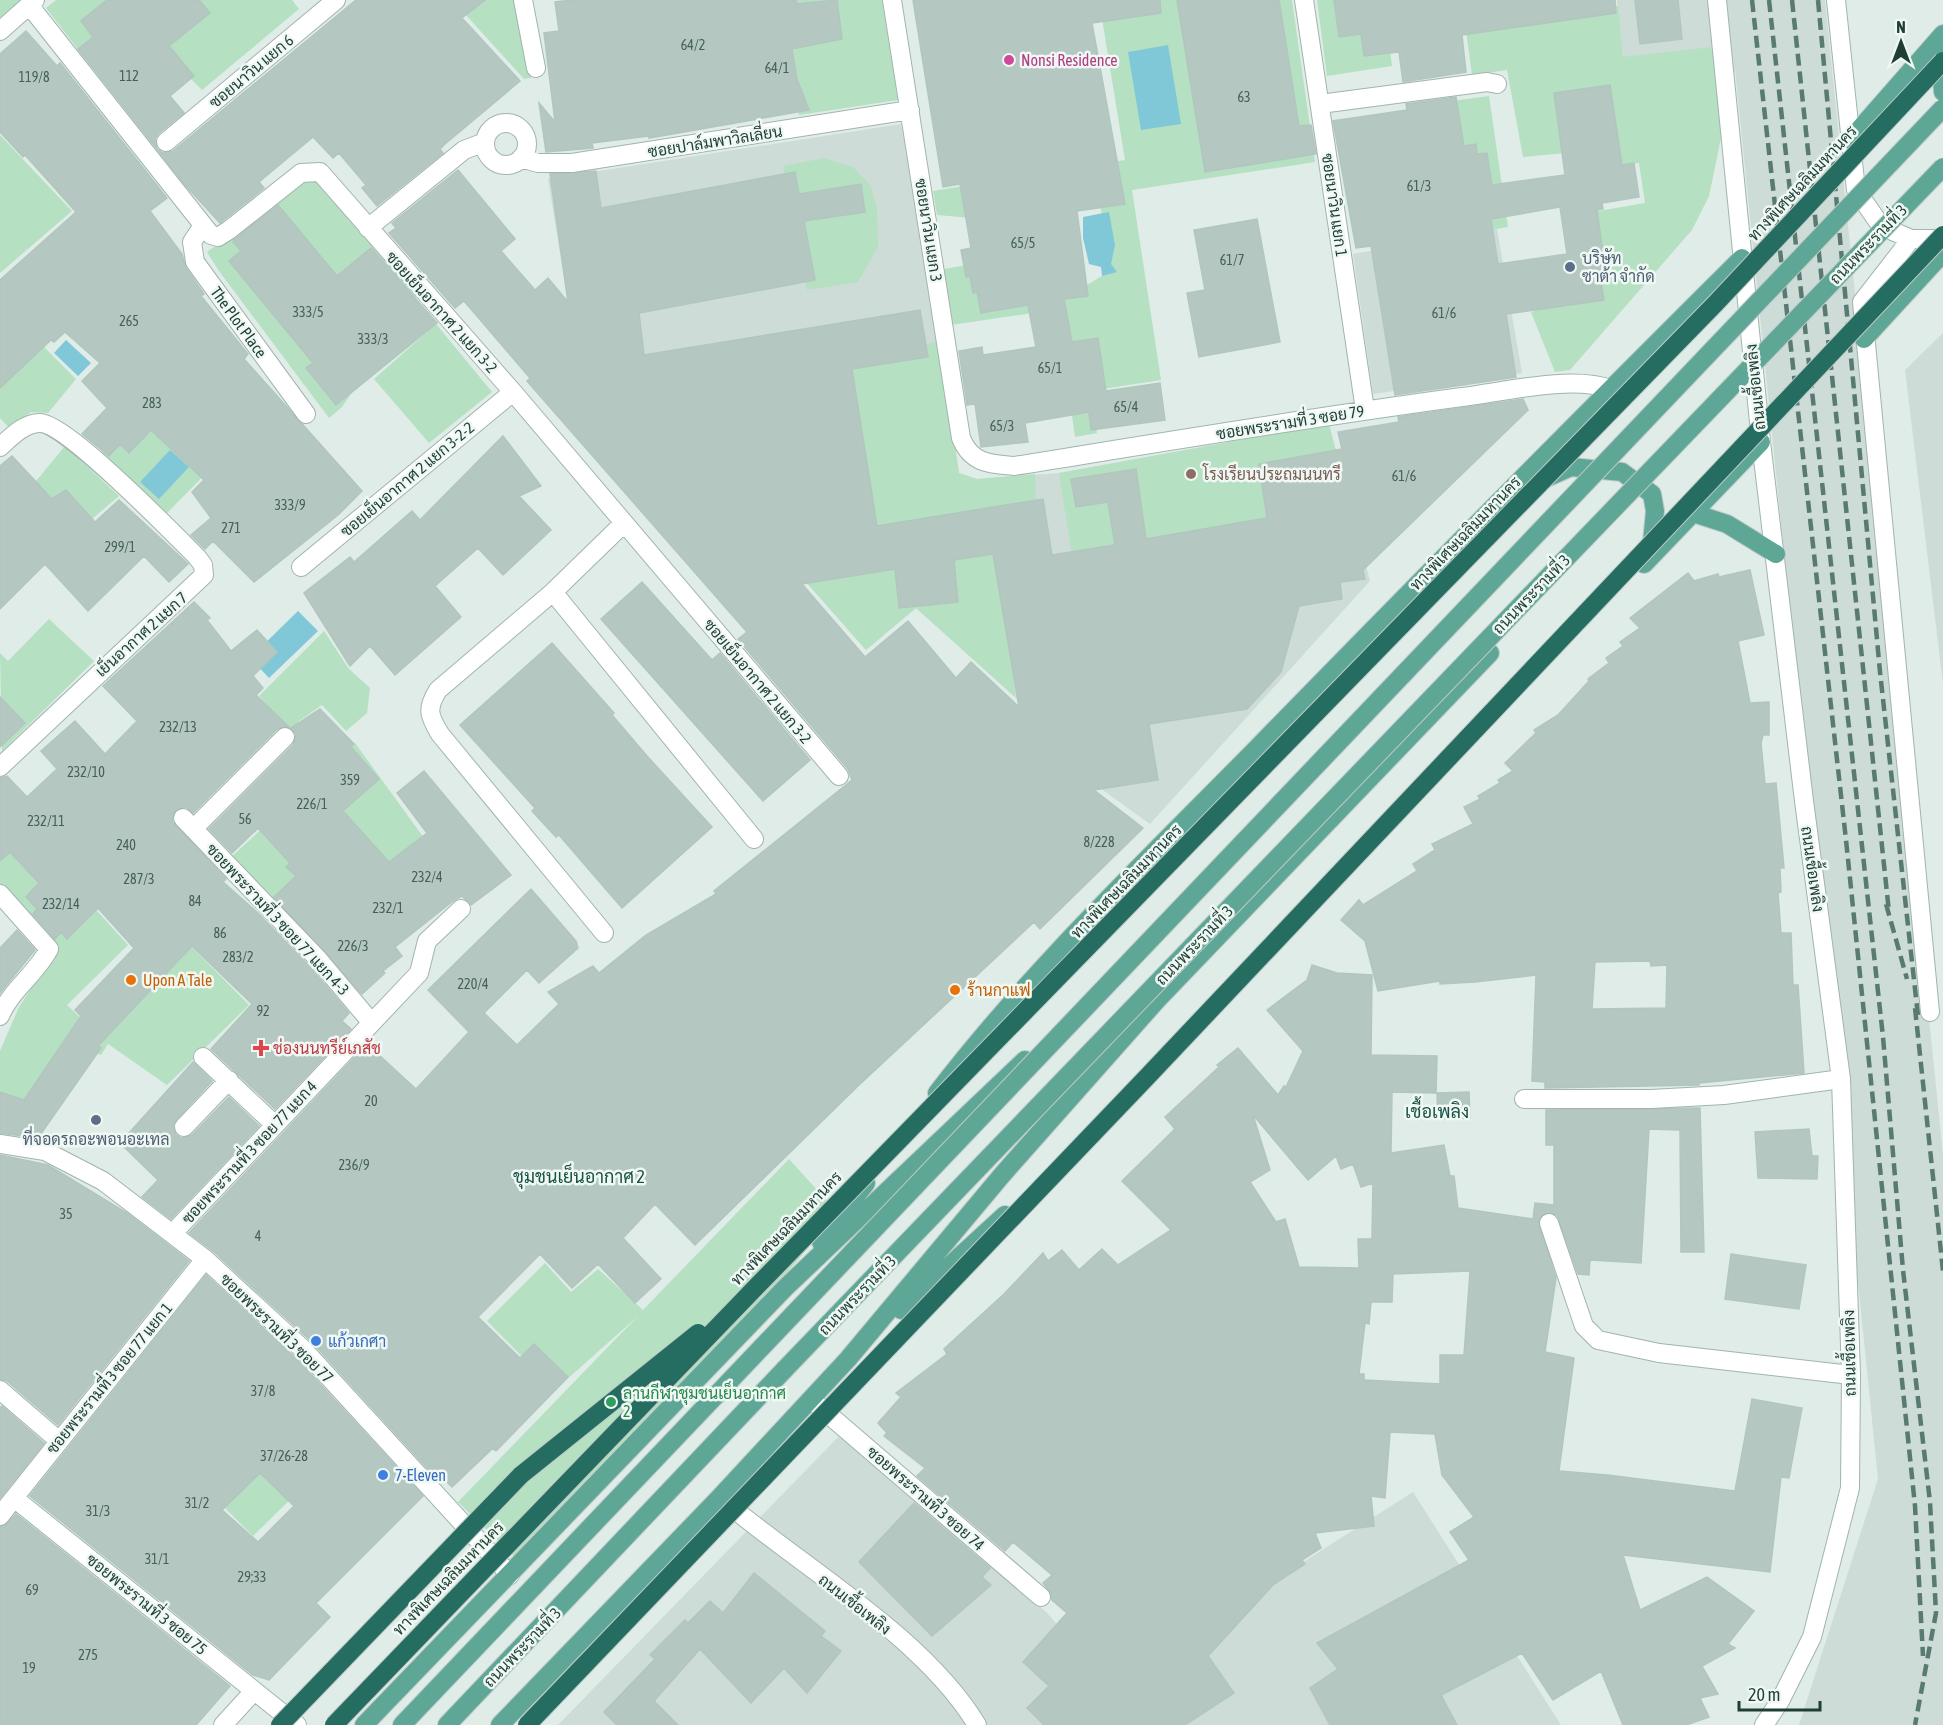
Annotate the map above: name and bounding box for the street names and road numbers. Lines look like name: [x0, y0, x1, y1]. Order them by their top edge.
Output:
street label: ซอยนาวิน แยก 6: [205, 31, 297, 111]
street label: ซอยปาล์มพาวิลเลี่ยน: [646, 117, 784, 161]
street label: ทางพิเศษเฉลิมมหานคร: [1744, 121, 1860, 244]
street label: ซอยนาวิน แยก 1: [1319, 152, 1351, 258]
street label: ซอยนาวิน แยก 3: [912, 177, 946, 283]
street label: ถนนพระรามที่ 3: [1822, 197, 1910, 287]
street label: ซอยเย็นอากาศ 2 แยก 3-2: [383, 245, 504, 376]
street label: The Plot Place: [207, 283, 271, 361]
street label: ถนนเชื้อเพลิง: [1737, 343, 1768, 432]
street label: ซอยพระรามที่ 3 ซอย 79: [1214, 396, 1365, 443]
street label: ซอยเย็นอากาศ 2 แยก 3-2-2: [334, 415, 477, 540]
street label: ทางพิเศษเฉลิมมหานคร: [1406, 472, 1524, 594]
street label: ถนนพระรามที่ 3: [1485, 547, 1573, 637]
street label: เย็นอากาศ 2 แยก 7: [89, 585, 191, 680]
street label: ซอยเย็นอากาศ 2 แยก 3-2: [701, 612, 818, 747]
street label: ทางพิเศษเฉลิมมหานคร: [1067, 820, 1185, 942]
street label: ถนนเชื้อเพลิง: [1798, 824, 1833, 913]
street label: ซอยพระรามที่ 3 ซอย 77 แยก 4-3: [203, 836, 357, 999]
street label: ถนนพระรามที่ 3: [1148, 898, 1236, 988]
street label: ซอยพระรามที่ 3 ซอย 77 แยก 4: [174, 1073, 320, 1227]
street label: ทางพิเศษเฉลิมมหานคร: [727, 1167, 845, 1289]
street label: ถนนพระรามที่ 3: [811, 1248, 899, 1338]
street label: ซอยพระรามที่ 3 ซอย 77: [217, 1266, 341, 1386]
street label: ซอยพระรามที่ 3 ซอย 77 แยก 1: [39, 1296, 176, 1457]
street label: ถนนเชื้อเพลิง: [1834, 1309, 1859, 1397]
street label: ซอยพระรามที่ 3 ซอย 74: [864, 1438, 992, 1554]
street label: ทางพิเศษเฉลิมมหานคร: [389, 1517, 507, 1639]
street label: ซอยพระรามที่ 3 ซอย 75: [83, 1546, 214, 1658]
street label: ถนนเชื้อเพลิง: [815, 1566, 898, 1638]
street label: ถนนพระรามที่ 3: [476, 1600, 564, 1690]

